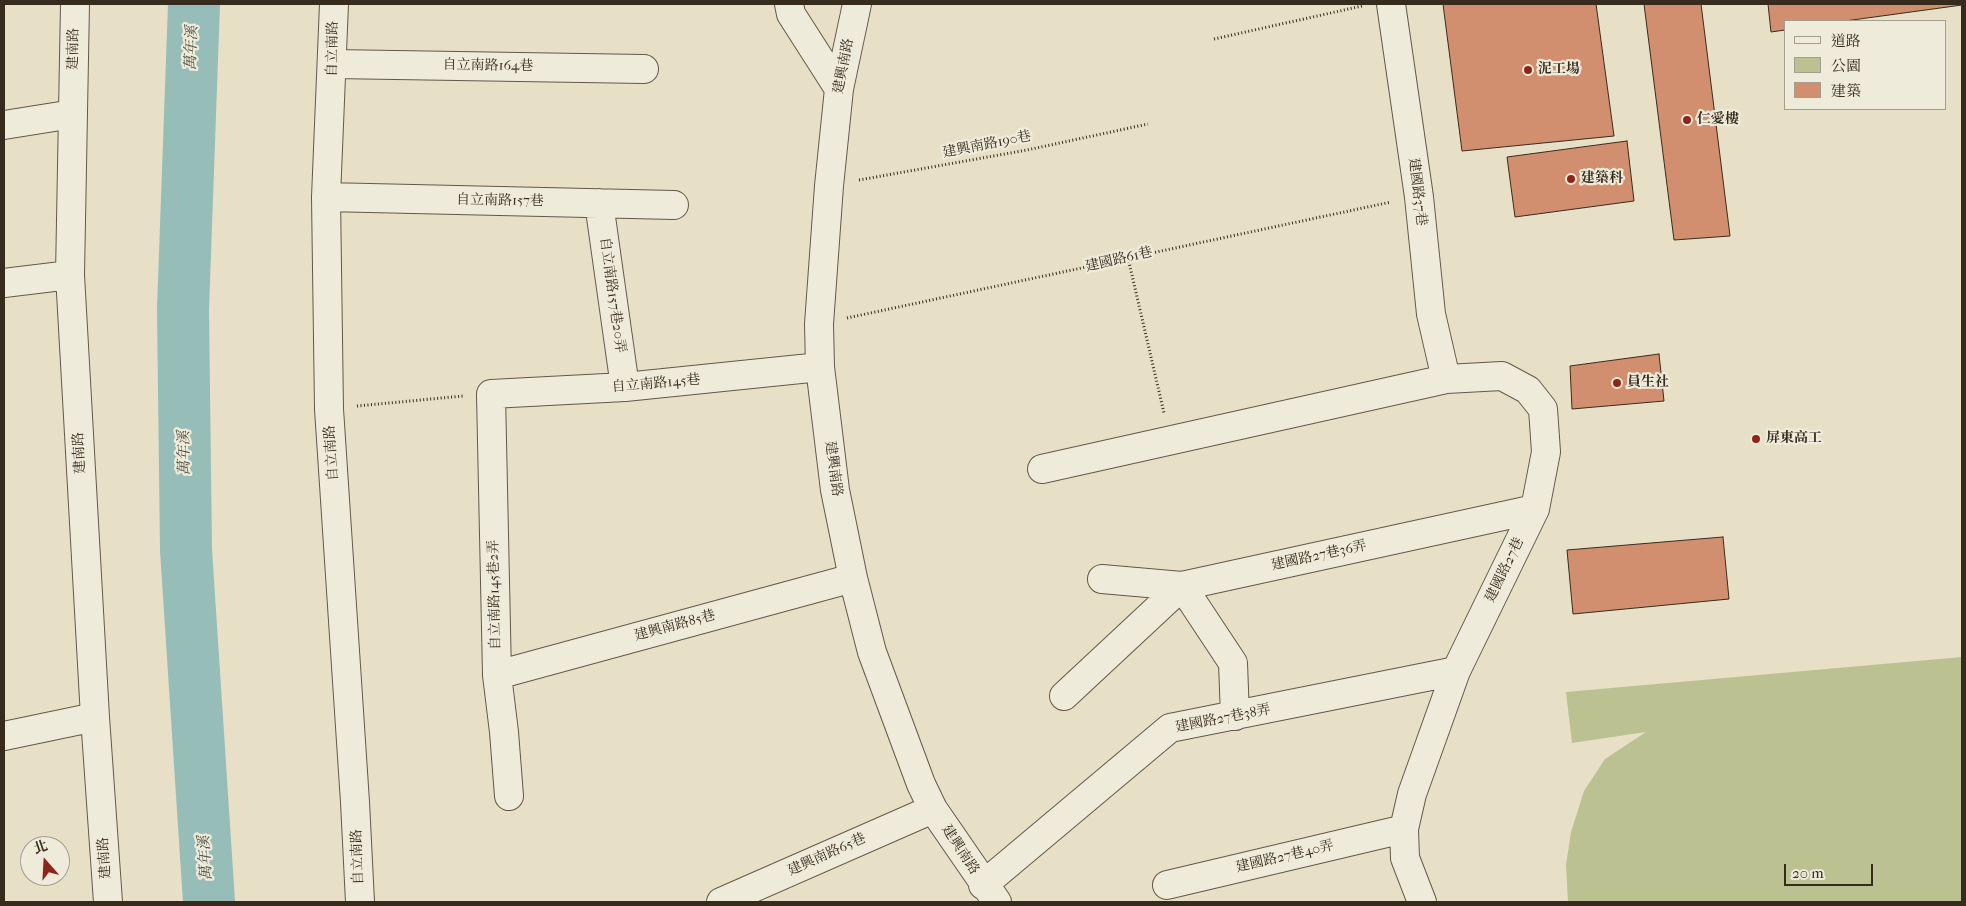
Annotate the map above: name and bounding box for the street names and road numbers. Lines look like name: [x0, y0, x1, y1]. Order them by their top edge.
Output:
street label: 自立南路: [324, 21, 342, 77]
street label: 建南路: [65, 28, 83, 70]
street label: 建興南路: [830, 37, 858, 95]
street label: 自立南路164巷: [442, 57, 534, 75]
street label: 建興南路190巷: [941, 128, 1033, 162]
street label: 建國路37巷: [1404, 157, 1430, 227]
street label: 自立南路157巷: [456, 192, 544, 210]
street label: 自立南路157巷20弄: [596, 236, 628, 354]
street label: 建國路61巷: [1084, 244, 1154, 276]
street label: 自立南路145巷: [611, 372, 701, 396]
street label: 自立南路: [322, 424, 342, 482]
street label: 建南路: [71, 432, 89, 474]
street label: 建興南路: [821, 440, 845, 498]
street label: 建國路27巷: [1482, 535, 1528, 605]
street label: 建國路27巷36弄: [1270, 538, 1368, 574]
street label: 自立南路145巷2弄: [486, 540, 504, 650]
street label: 建興南路85巷: [633, 607, 717, 645]
street label: 建國路27巷38弄: [1174, 702, 1272, 736]
street label: 建興南路: [938, 822, 982, 878]
street label: 自立南路: [349, 829, 367, 885]
street label: 建興南路65巷: [785, 830, 869, 880]
street label: 建南路: [95, 836, 115, 880]
street label: 建國路27巷40弄: [1234, 838, 1336, 876]

